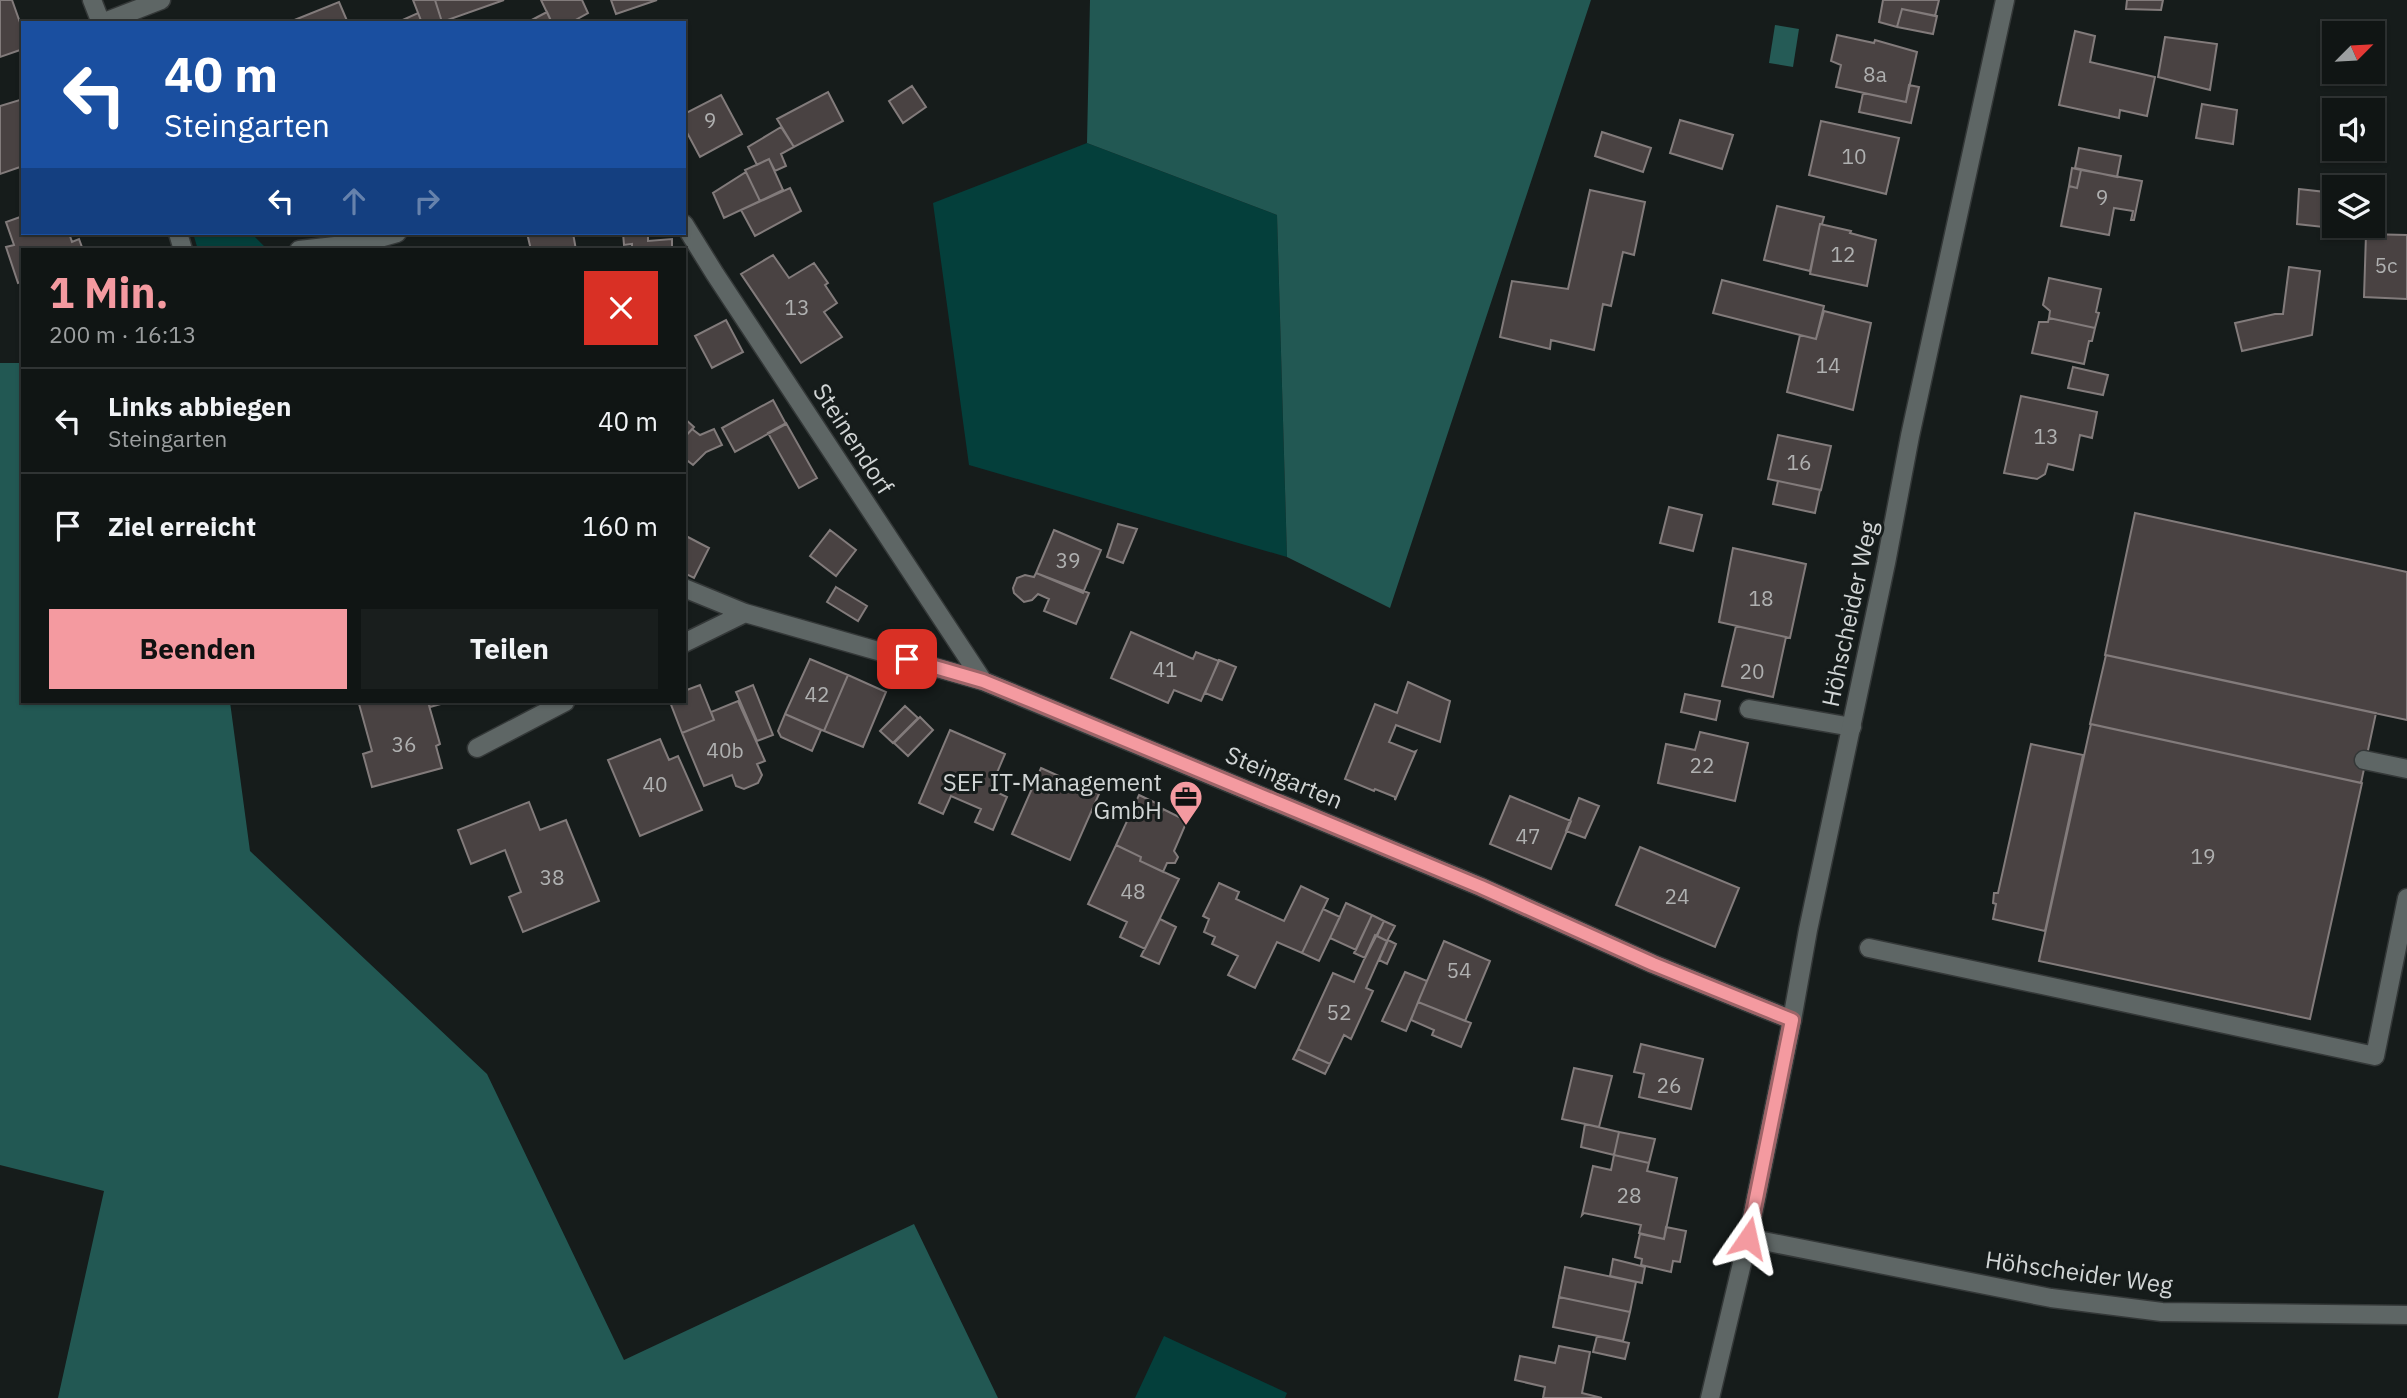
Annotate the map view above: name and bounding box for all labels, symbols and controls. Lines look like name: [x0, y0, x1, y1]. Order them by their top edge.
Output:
north arrow: [2322, 21, 2385, 84]
map controls: [2322, 21, 2385, 238]
text: 40 m: [164, 42, 278, 105]
icon: left: [49, 49, 140, 140]
house number: 8a: [1863, 60, 1887, 88]
button: sound: [2322, 98, 2385, 161]
text: Steingarten: [164, 104, 330, 146]
house number: 9: [704, 106, 716, 134]
house number: 10: [1841, 142, 1867, 170]
button: layers: [2322, 175, 2385, 238]
icon: left: [262, 182, 300, 220]
icon: ahead: [335, 182, 373, 220]
icon: right: [408, 182, 446, 220]
house number: 9: [2096, 183, 2108, 211]
house number: 12: [1830, 240, 1856, 268]
house number: 5c: [2374, 251, 2398, 279]
text: 1 Min.: [49, 265, 169, 320]
button: close: [584, 271, 658, 345]
house number: 13: [784, 293, 810, 321]
text: 200 m · 16:13: [49, 319, 196, 349]
house number: 14: [1815, 351, 1841, 379]
street label: Steinendorf: [806, 377, 902, 500]
text: Links abbiegen: [108, 389, 291, 423]
icon: left: [49, 402, 87, 440]
text: 40 m: [598, 404, 658, 438]
house number: 13: [2033, 422, 2059, 450]
text: Steingarten: [108, 423, 227, 453]
house number: 16: [1786, 448, 1812, 476]
icon: arrive: [49, 507, 87, 545]
text: Ziel erreicht: [108, 509, 256, 543]
text: 160 m: [582, 509, 658, 543]
street label: Höhscheider Weg: [1814, 518, 1884, 710]
house number: 39: [1055, 546, 1081, 574]
house number: 18: [1748, 584, 1774, 612]
button: Beenden: [49, 609, 347, 689]
button: Teilen: [361, 609, 658, 689]
pin: [877, 629, 937, 689]
icon: arrive: [888, 640, 926, 678]
house number: 41: [1152, 655, 1178, 683]
house number: 20: [1739, 657, 1765, 685]
house number: 42: [804, 680, 830, 708]
house number: 36: [391, 730, 417, 758]
house number: 40b: [706, 736, 744, 764]
street label: Steingarten: [1221, 738, 1348, 816]
house number: 22: [1689, 751, 1715, 779]
place label: SEF IT-Management GmbH: [943, 766, 1162, 826]
house number: 40: [642, 770, 668, 798]
office icon: SEF IT-Management GmbH: [1167, 778, 1205, 827]
house number: 47: [1515, 822, 1541, 850]
house number: 19: [2190, 842, 2216, 870]
house number: 38: [539, 863, 565, 891]
house number: 48: [1120, 877, 1146, 905]
house number: 24: [1664, 882, 1690, 910]
house number: 54: [1446, 956, 1472, 984]
house number: 52: [1326, 998, 1352, 1026]
house number: 26: [1656, 1071, 1682, 1099]
house number: 28: [1616, 1181, 1642, 1209]
position arrow: [1711, 1201, 1785, 1275]
street label: Höhscheider Weg: [1983, 1243, 2175, 1301]

